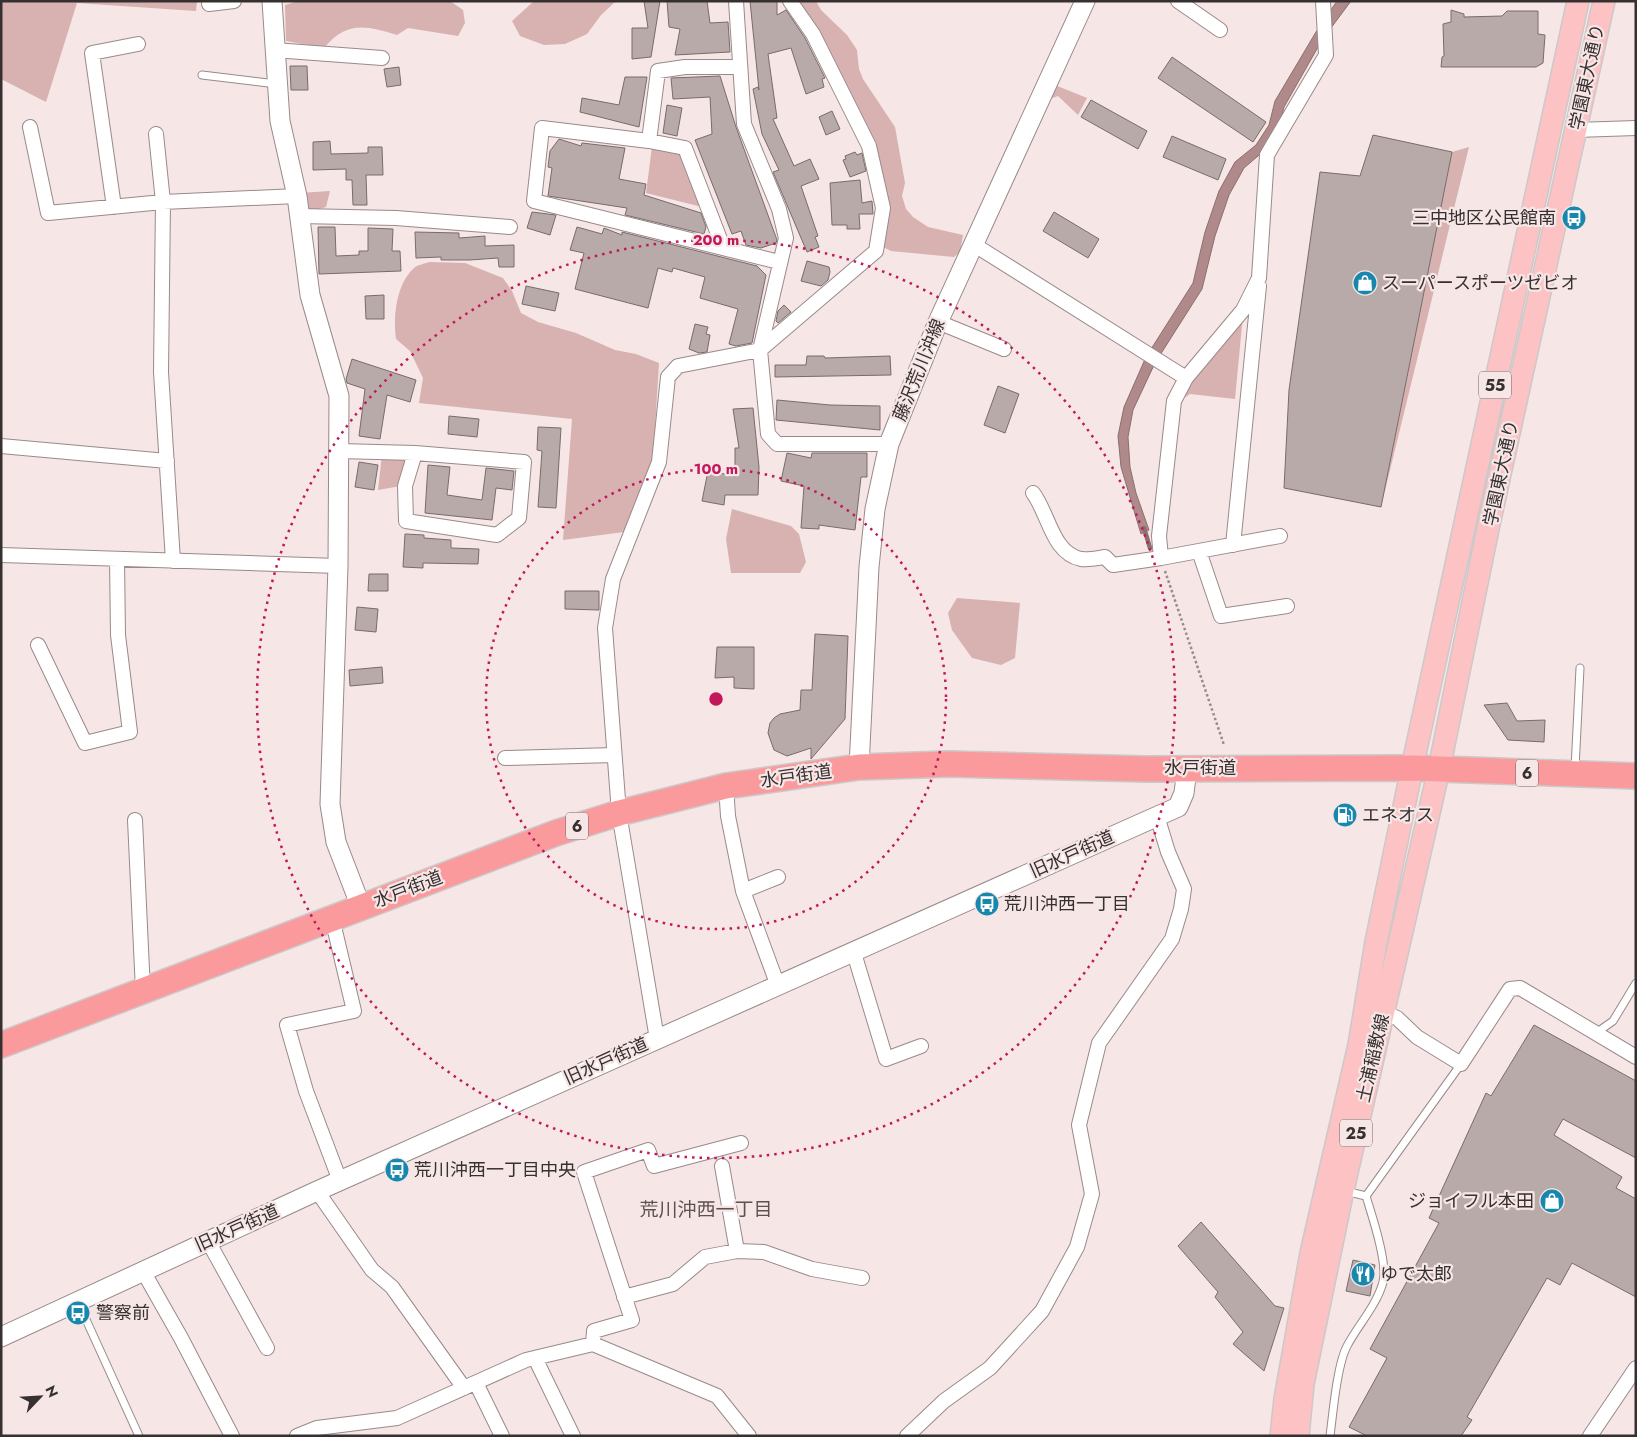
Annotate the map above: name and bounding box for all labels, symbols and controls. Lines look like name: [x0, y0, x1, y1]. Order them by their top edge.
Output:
street label: 学園東大通り: [1563, 21, 1611, 133]
place label: 三中地区公民館南: [1412, 205, 1556, 231]
bus stop icon: 三中地区公民館南: [1561, 205, 1587, 231]
text: 200 m: [693, 229, 739, 251]
shop icon: スーパースポーツゼビオ: [1352, 270, 1378, 296]
place label: スーパースポーツゼビオ: [1382, 270, 1579, 296]
street label: 藤沢荒川沖線: [887, 315, 951, 425]
road number: 55: [1479, 372, 1511, 398]
street label: 学園東大通り: [1477, 417, 1525, 529]
text: 100 m: [694, 458, 738, 480]
centre of rings: [707, 690, 725, 708]
street label: 水戸街道: [1164, 755, 1236, 781]
street label: 水戸街道: [759, 758, 833, 794]
road number: 6: [1516, 760, 1538, 786]
fuel station icon: エネオス: [1332, 802, 1358, 828]
place label: エネオス: [1362, 802, 1434, 828]
road number: 6: [566, 812, 588, 839]
street label: 旧水戸街道: [1026, 824, 1118, 884]
street label: 水戸街道: [370, 864, 446, 914]
bus stop icon: 荒川沖西一丁目: [974, 891, 1000, 917]
place label: 荒川沖西一丁目: [1004, 891, 1130, 917]
street label: 土浦稲敷線: [1350, 1011, 1396, 1105]
street label: 旧水戸街道: [560, 1031, 652, 1091]
road number: 25: [1340, 1120, 1372, 1146]
bus stop icon: 荒川沖西一丁目中央: [384, 1157, 410, 1183]
place label: 荒川沖西一丁目中央: [414, 1157, 576, 1183]
place label: ジョイフル本田: [1408, 1188, 1534, 1214]
shop icon: ジョイフル本田: [1539, 1188, 1565, 1214]
district label: 荒川沖西一丁目: [639, 1196, 773, 1223]
street label: 旧水戸街道: [191, 1198, 283, 1258]
restaurant icon: ゆで太郎: [1350, 1261, 1376, 1287]
place label: ゆで太郎: [1380, 1261, 1452, 1287]
bus stop icon: 警察前: [65, 1300, 91, 1326]
place label: 警察前: [96, 1300, 150, 1326]
north arrow: [15, 1372, 65, 1422]
text: N: [40, 1382, 63, 1401]

